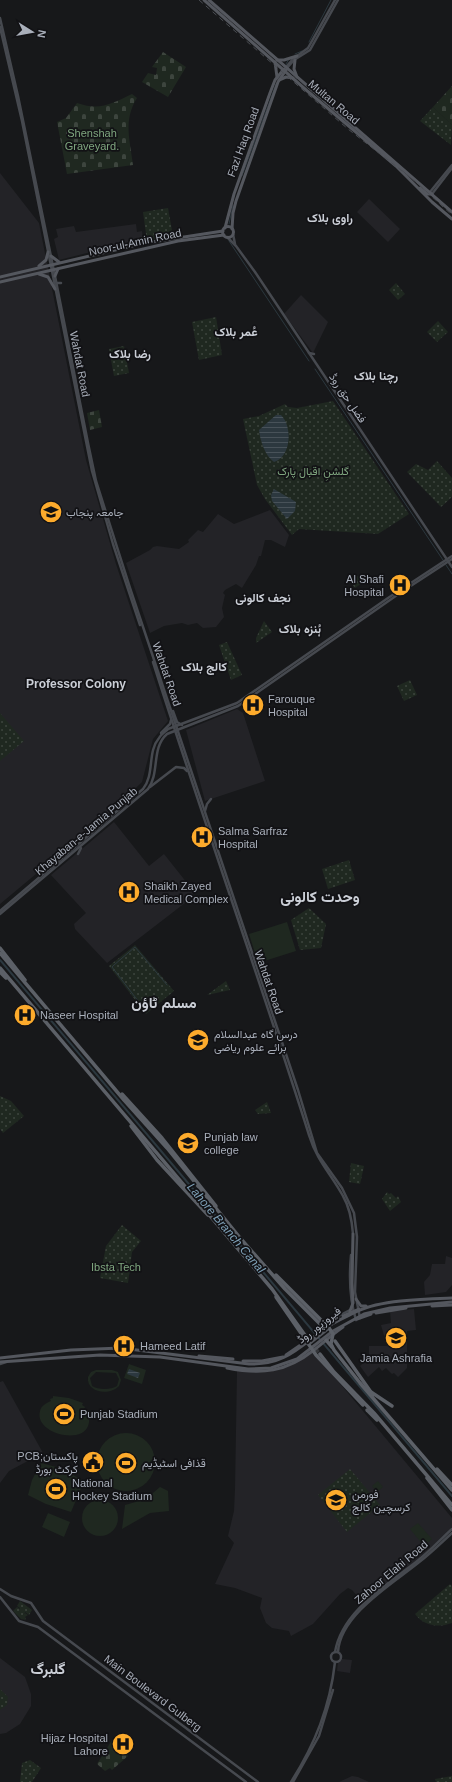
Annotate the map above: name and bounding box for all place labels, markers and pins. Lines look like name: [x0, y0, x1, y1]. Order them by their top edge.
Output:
school or university icon: جامعہ پنجاب: [38, 499, 64, 525]
place label: جامعہ پنجاب: [66, 506, 124, 520]
hospital icon: Al Shafi Hospital: [387, 572, 413, 598]
place label: Al Shafi Hospital: [344, 573, 384, 598]
hospital icon: Farouque Hospital: [240, 692, 266, 718]
place label: Farouque Hospital: [268, 693, 315, 718]
hospital icon: Salma Sarfraz Hospital: [189, 824, 215, 850]
place label: Salma Sarfraz Hospital: [218, 825, 288, 850]
hospital icon: Shaikh Zayed Medical Complex: [116, 879, 142, 905]
place label: Shaikh Zayed Medical Complex: [144, 880, 229, 905]
hospital icon: Naseer Hospital: [12, 1002, 38, 1028]
place label: Naseer Hospital: [40, 1009, 118, 1021]
school or university icon: درس گاہ عبدالسلام برائے علوم ریاضی: [185, 1027, 211, 1053]
place label: درس گاہ عبدالسلام برائے علوم ریاضی: [214, 1028, 298, 1055]
school or university icon: Punjab law college: [175, 1130, 201, 1156]
place label: Punjab law college: [204, 1131, 258, 1156]
school or university icon: Jamia Ashrafia: [383, 1325, 409, 1351]
hospital icon: Hameed Latif: [111, 1333, 137, 1359]
place label: Hameed Latif: [140, 1340, 206, 1352]
place label: Jamia Ashrafia: [360, 1352, 433, 1364]
sports icon: Punjab Stadium: [51, 1401, 77, 1427]
place label: Punjab Stadium: [80, 1408, 158, 1420]
public building icon: PCB;پاکستان کرکٹ بورڈ: [80, 1449, 106, 1475]
place label: PCB;پاکستان کرکٹ بورڈ: [17, 1450, 78, 1476]
sports icon: قذافی اسٹیڈیم: [113, 1450, 139, 1476]
place label: قذافی اسٹیڈیم: [142, 1457, 206, 1471]
sports icon: National Hockey Stadium: [43, 1476, 69, 1502]
place label: National Hockey Stadium: [72, 1477, 152, 1502]
school or university icon: فورمن کرسچین کالج: [323, 1487, 349, 1513]
place label: فورمن کرسچین کالج: [352, 1488, 410, 1515]
hospital icon: Hijaz Hospital Lahore: [110, 1731, 136, 1757]
place label: Hijaz Hospital Lahore: [41, 1732, 108, 1757]

